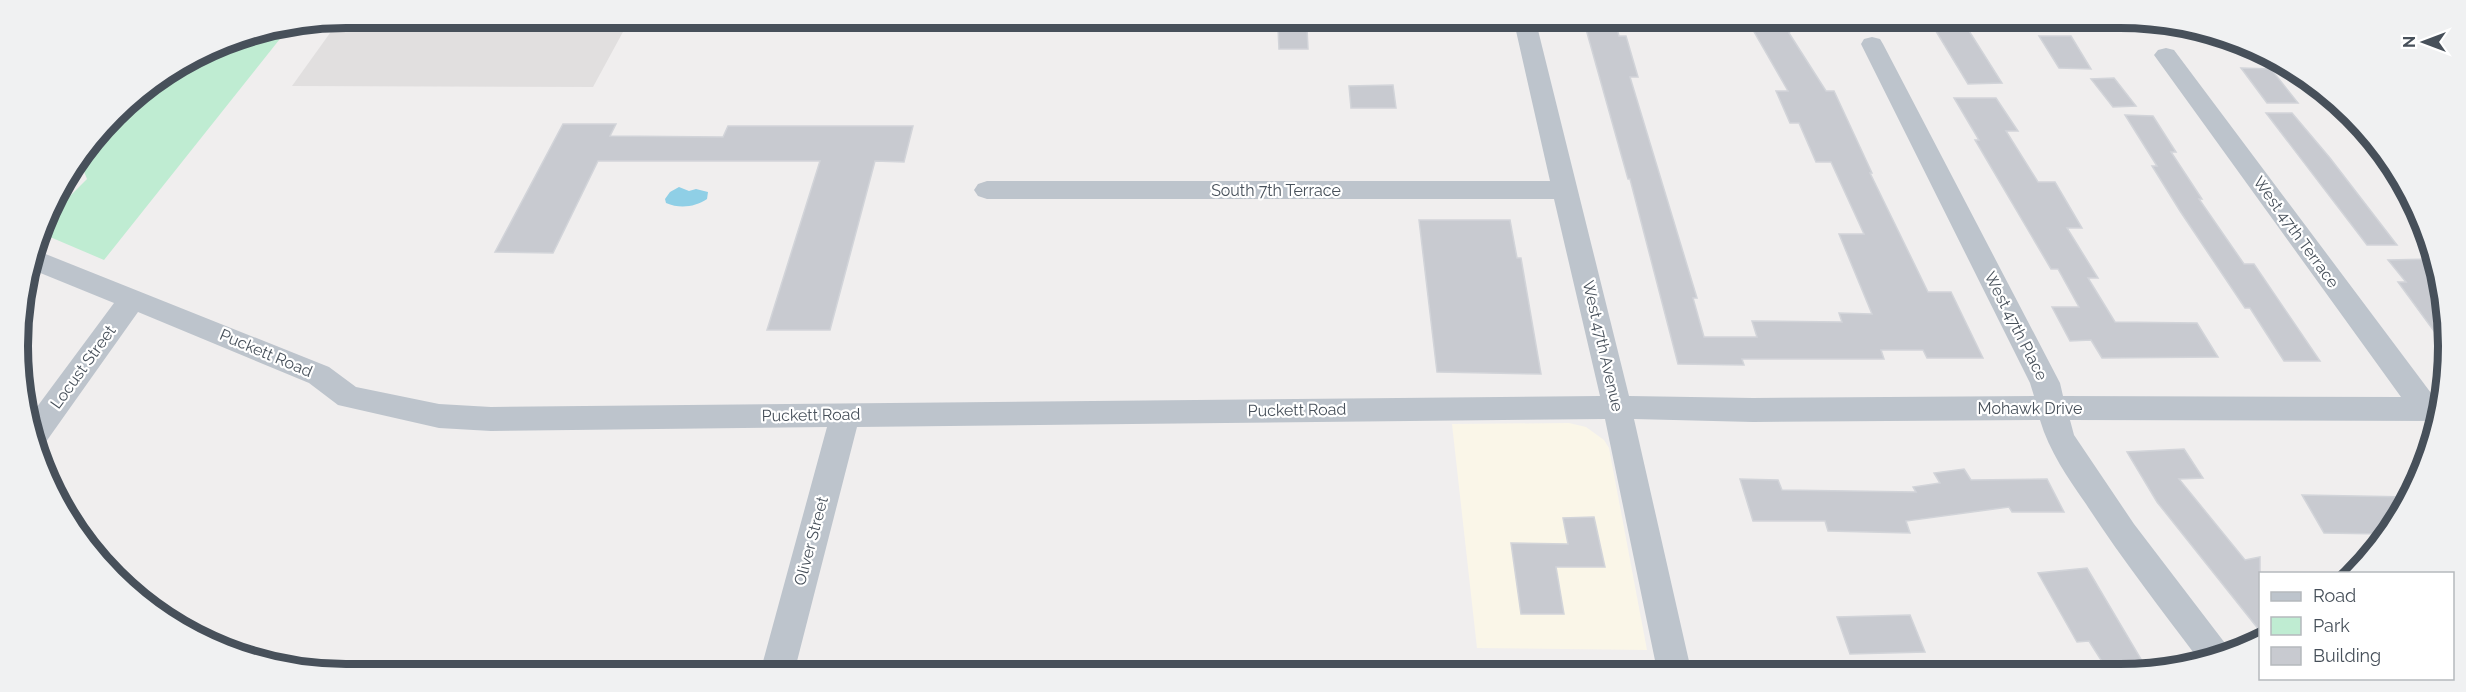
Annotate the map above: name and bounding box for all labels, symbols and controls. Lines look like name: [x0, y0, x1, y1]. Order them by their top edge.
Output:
north arrow: [2394, 12, 2454, 72]
text: N: [2400, 36, 2419, 48]
street label: West 47th Terrace: [2249, 173, 2343, 291]
street label: South 7th Terrace: [1211, 181, 1341, 200]
street label: West 47th Place: [1980, 269, 2052, 383]
street label: West 47th Avenue: [1579, 279, 1627, 413]
street label: Locust Street: [46, 321, 120, 412]
street label: Puckett Road: [217, 325, 315, 381]
street label: Mohawk Drive: [1978, 399, 2082, 418]
street label: Puckett Road: [1247, 400, 1347, 420]
street label: Puckett Road: [761, 405, 861, 425]
street label: Oliver Street: [790, 494, 832, 587]
legend: [2259, 572, 2454, 680]
text: Road: [2313, 585, 2356, 606]
text: Park: [2313, 615, 2350, 636]
text: Building: [2313, 645, 2381, 666]

